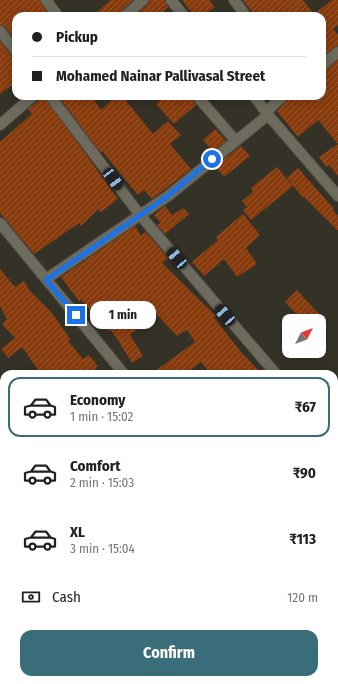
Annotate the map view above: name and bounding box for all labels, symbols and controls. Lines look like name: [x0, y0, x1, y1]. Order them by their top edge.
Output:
text: Pickup: [56, 28, 98, 46]
text: Mohamed Nainar Pallivasal Street: [56, 67, 265, 85]
route start: [203, 150, 221, 168]
car: [101, 166, 125, 192]
car: [165, 245, 189, 271]
callout: 1 min: [90, 301, 156, 329]
car: [213, 302, 237, 328]
route end: [67, 306, 85, 324]
text: 1 min: [109, 307, 137, 322]
north arrow: [282, 314, 326, 358]
map controls: [282, 314, 326, 358]
icon: car: [22, 389, 58, 425]
text: Economy: [70, 391, 125, 409]
text: ₹67: [295, 398, 316, 416]
text: 1 min · 15:02: [70, 409, 133, 424]
icon: car: [22, 455, 58, 491]
text: Comfort: [70, 457, 121, 475]
text: ₹90: [293, 464, 316, 482]
text: 2 min · 15:03: [70, 475, 134, 490]
icon: car: [22, 521, 58, 557]
text: XL: [70, 523, 85, 541]
text: ₹113: [289, 530, 316, 548]
text: 3 min · 15:04: [70, 541, 135, 556]
icon: cash: [20, 586, 42, 608]
text: Cash: [52, 588, 81, 606]
text: 120 m: [287, 590, 318, 605]
button: Confirm: [20, 630, 318, 676]

